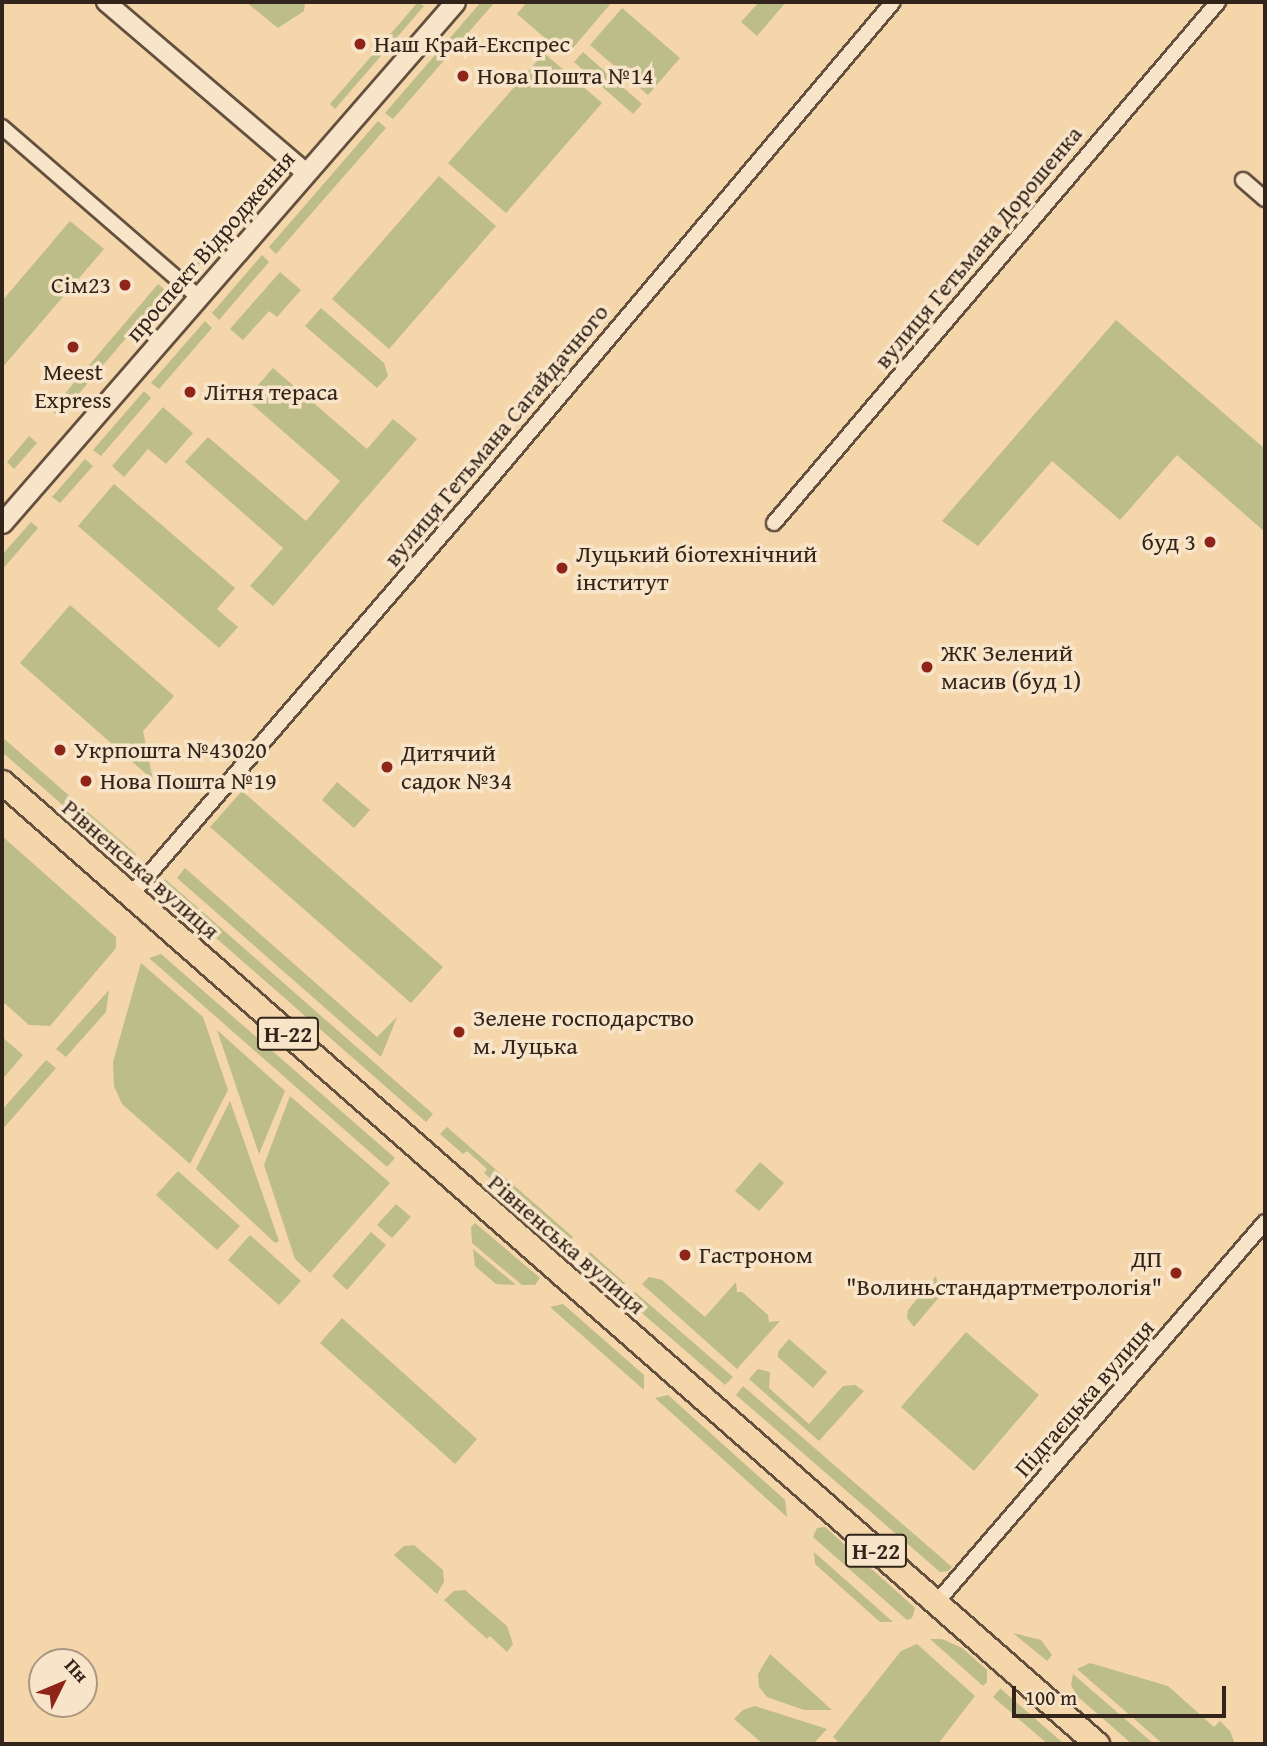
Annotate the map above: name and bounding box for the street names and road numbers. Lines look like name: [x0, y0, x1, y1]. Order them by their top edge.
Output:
street label: вулиця Гетьмана Дорошенка: [868, 120, 1088, 374]
street label: проспект Відродження: [119, 144, 301, 348]
street label: вулиця Гетьмана Сагайдачного: [378, 298, 614, 572]
street label: Рівненська вулиця: [56, 793, 226, 945]
road number: Н-22: [256, 1015, 320, 1054]
street label: Рівненська вулиця: [482, 1168, 652, 1320]
street label: Підгаєцька вулиця: [1008, 1314, 1160, 1482]
road number: Н-22: [844, 1532, 908, 1570]

